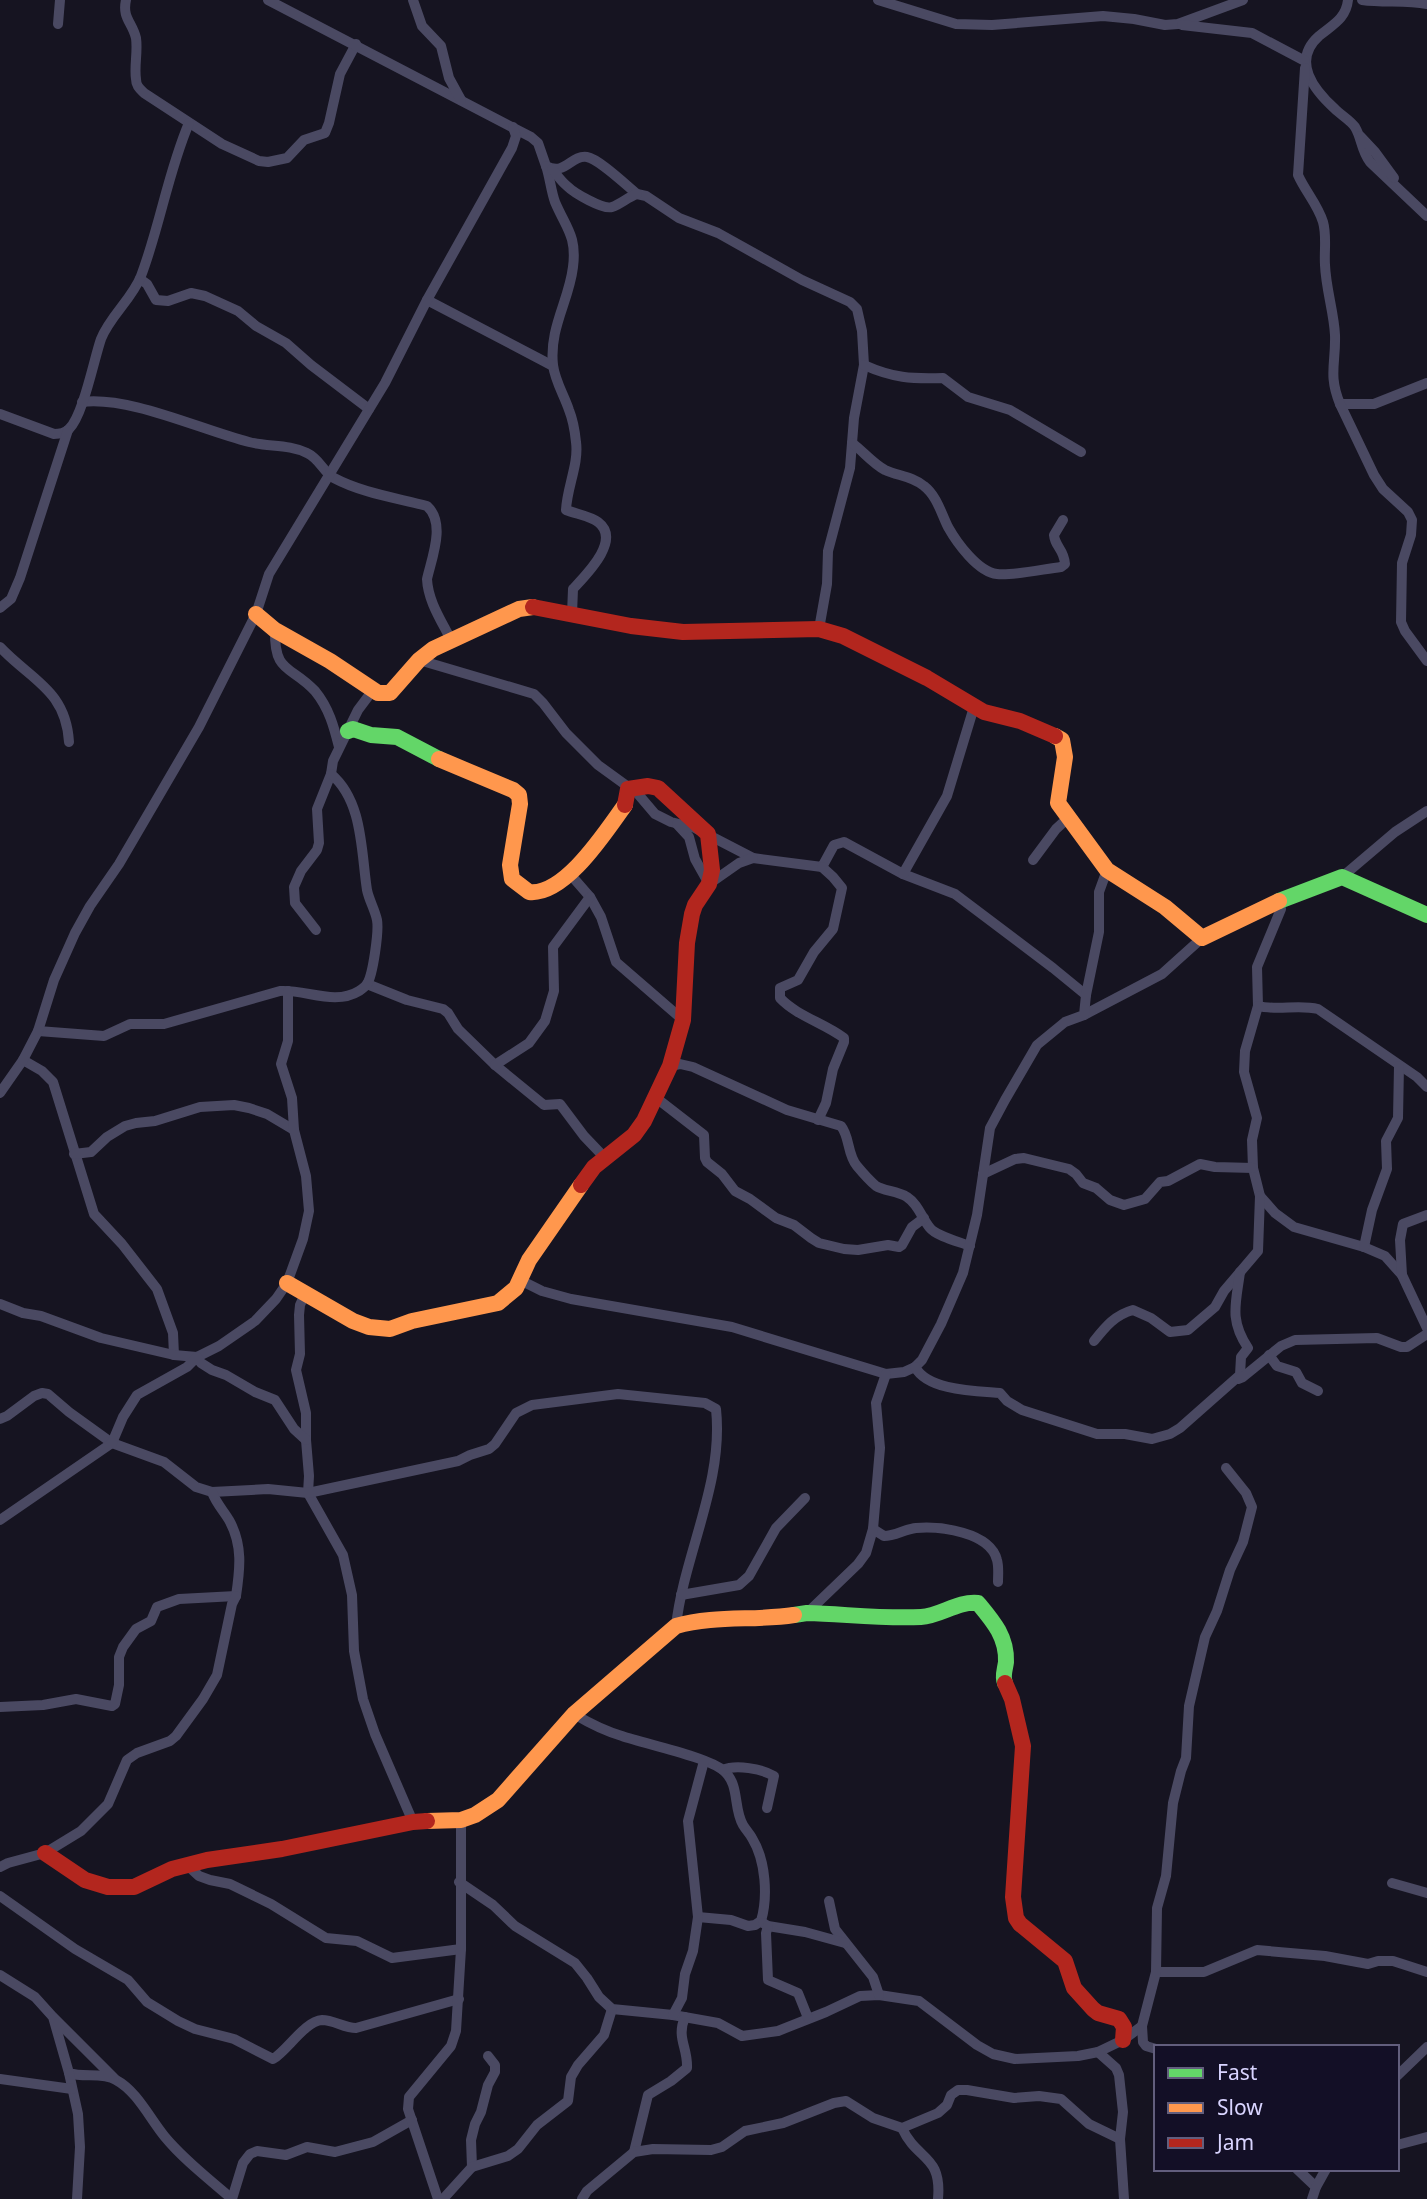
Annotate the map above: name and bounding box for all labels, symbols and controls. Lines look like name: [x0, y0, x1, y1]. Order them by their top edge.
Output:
legend: [1154, 2045, 1399, 2171]
text: Fast: [1217, 2058, 1258, 2086]
text: Slow: [1217, 2093, 1263, 2121]
text: Jam: [1215, 2128, 1254, 2156]

